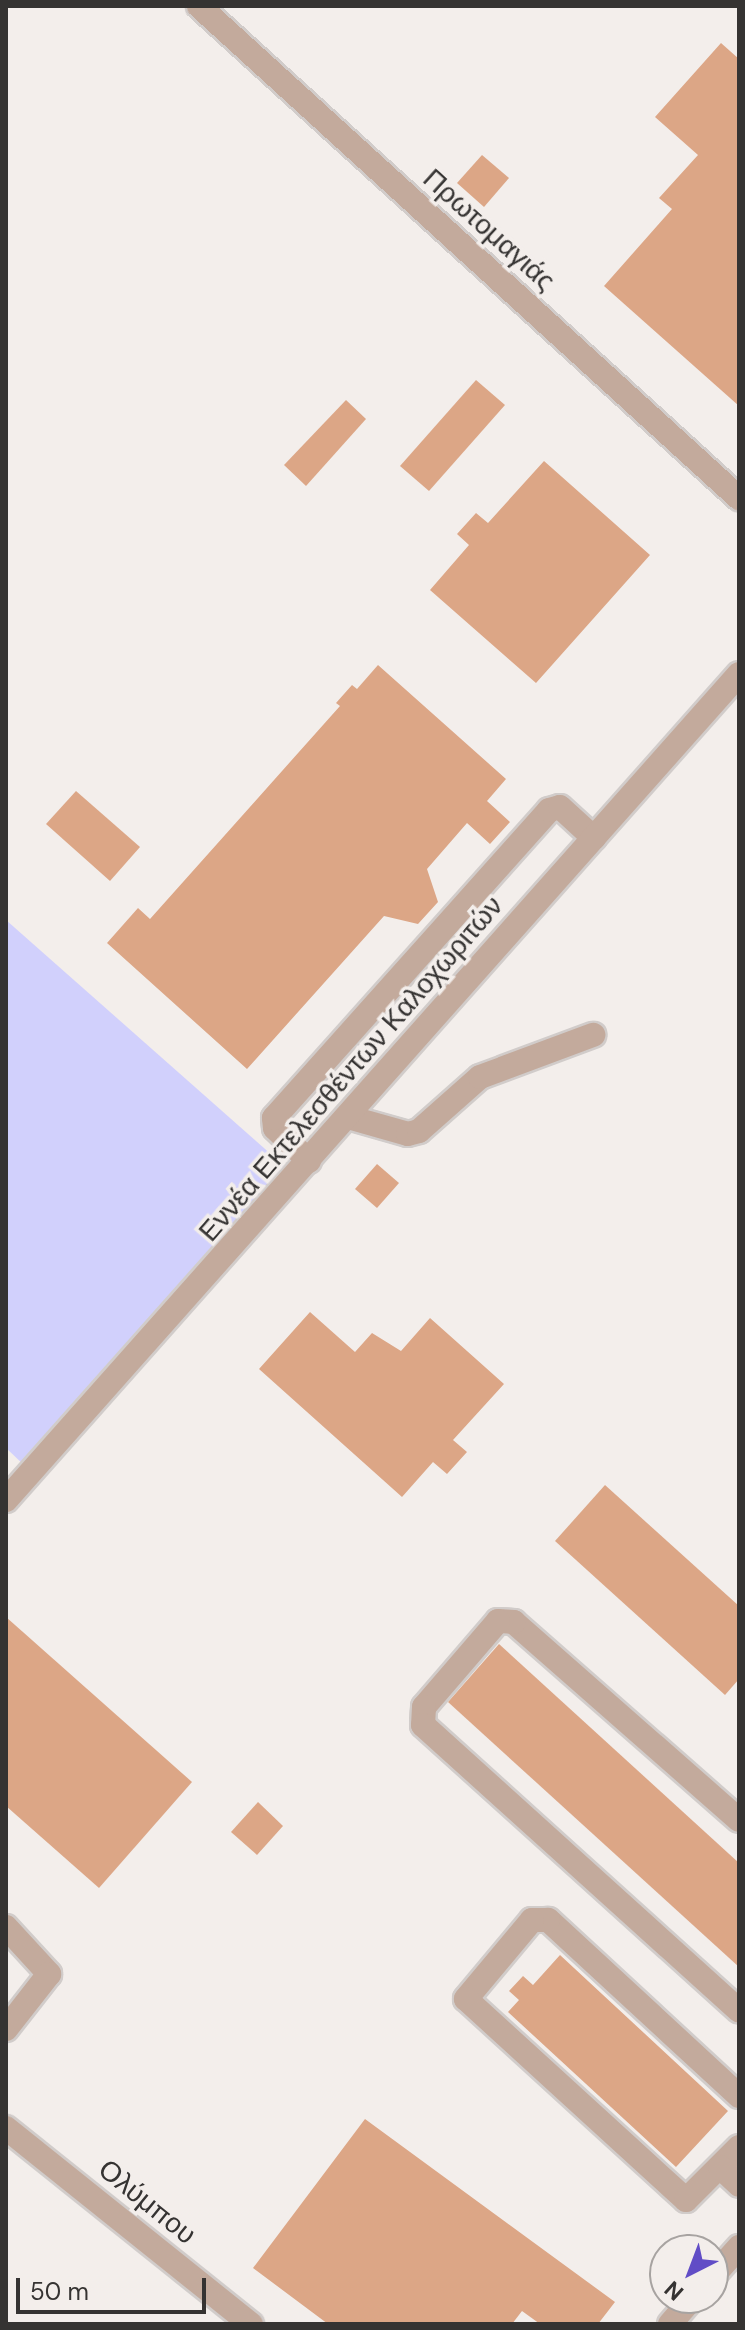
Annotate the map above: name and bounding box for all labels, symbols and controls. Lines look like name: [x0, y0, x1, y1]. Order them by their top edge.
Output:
street label: Πρωτομαγιάς: [416, 162, 562, 298]
street label: Εννέα Εκτελεσθέντων Καλοχωριτών: [192, 890, 510, 1248]
street label: Ολύμπου: [92, 2153, 202, 2251]
north arrow: [649, 2234, 729, 2314]
scale bar: [20, 2262, 210, 2312]
text: N: [658, 2275, 690, 2307]
text: 50 m: [30, 2276, 89, 2307]

